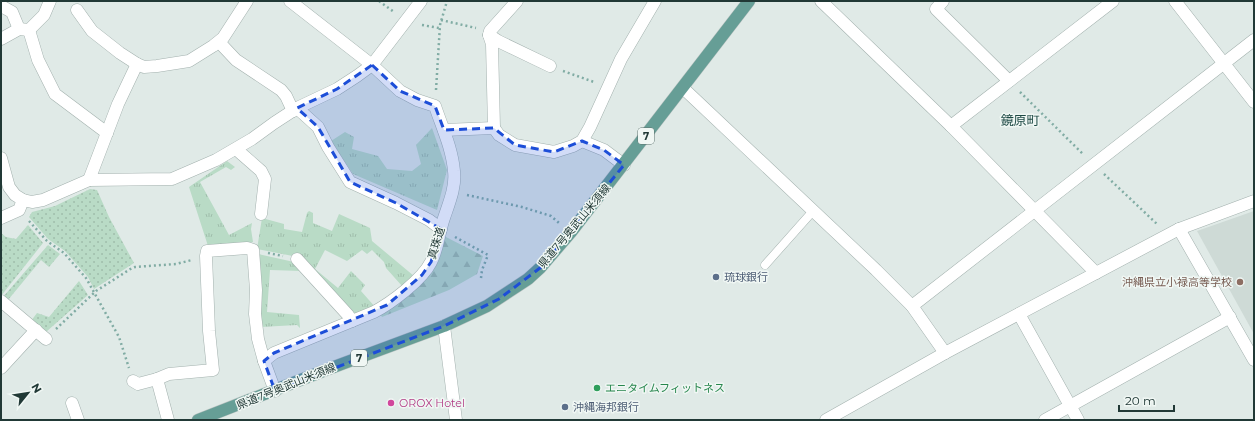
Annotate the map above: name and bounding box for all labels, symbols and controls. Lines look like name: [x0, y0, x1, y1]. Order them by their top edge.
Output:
district label: 鏡原町: [1000, 112, 1040, 128]
road number: 7: [638, 128, 654, 144]
street label: 県道7号奥武山米須線: [535, 181, 613, 271]
street label: 真珠道: [424, 225, 448, 261]
place label: 琉球銀行: [724, 270, 768, 284]
marker: 琉球銀行: [711, 272, 721, 282]
place label: 沖縄県立小禄高等学校: [1122, 275, 1232, 289]
marker: 沖縄県立小禄高等学校: [1235, 277, 1245, 287]
road number: 7: [351, 350, 367, 366]
street label: 県道7号奥武山米須線: [234, 360, 338, 412]
north arrow: [8, 373, 48, 413]
text: N: [28, 381, 45, 395]
place label: エニタイムフィットネス: [605, 381, 725, 395]
marker: エニタイムフィットネス: [592, 383, 602, 393]
scale bar: [1119, 387, 1174, 413]
text: 20 m: [1125, 393, 1156, 408]
place label: OROX Hotel: [399, 396, 465, 410]
marker: OROX Hotel: [386, 398, 396, 408]
place label: 沖縄海邦銀行: [573, 400, 639, 414]
marker: 沖縄海邦銀行: [560, 402, 570, 412]

